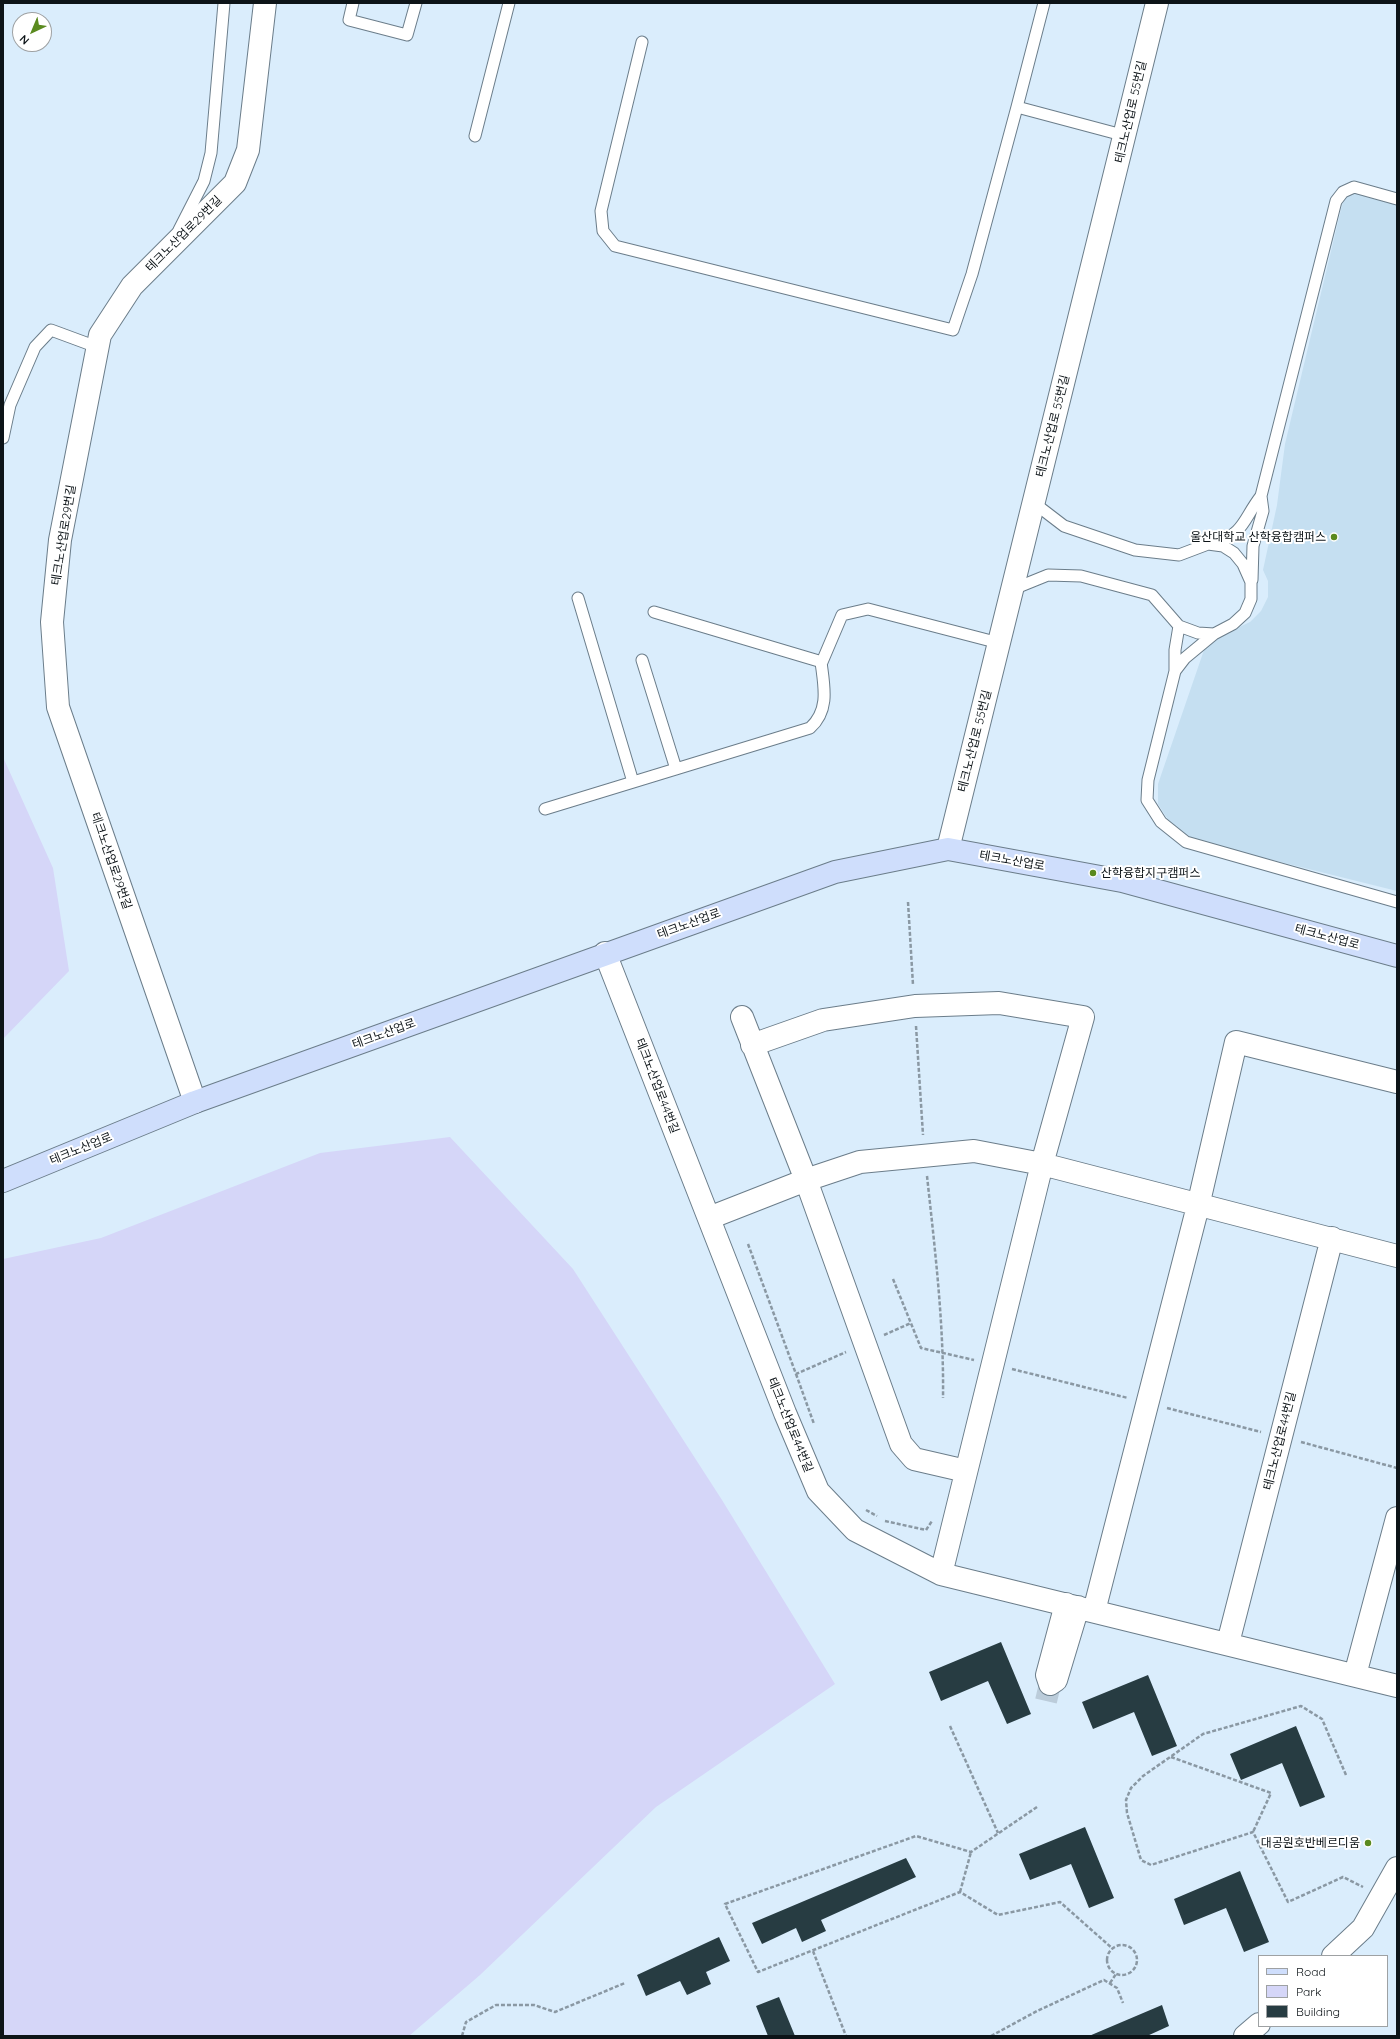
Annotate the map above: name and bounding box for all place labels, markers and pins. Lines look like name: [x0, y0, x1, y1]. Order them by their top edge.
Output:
place label: 울산대학교 산학융합캠퍼스: [1190, 530, 1326, 544]
marker: 울산대학교 산학융합캠퍼스: [1329, 532, 1339, 542]
place label: 산학융합지구캠퍼스: [1101, 866, 1200, 880]
marker: 산학융합지구캠퍼스: [1088, 868, 1098, 878]
place label: 대공원호반베르디움: [1261, 1836, 1360, 1850]
marker: 대공원호반베르디움: [1363, 1838, 1373, 1848]

